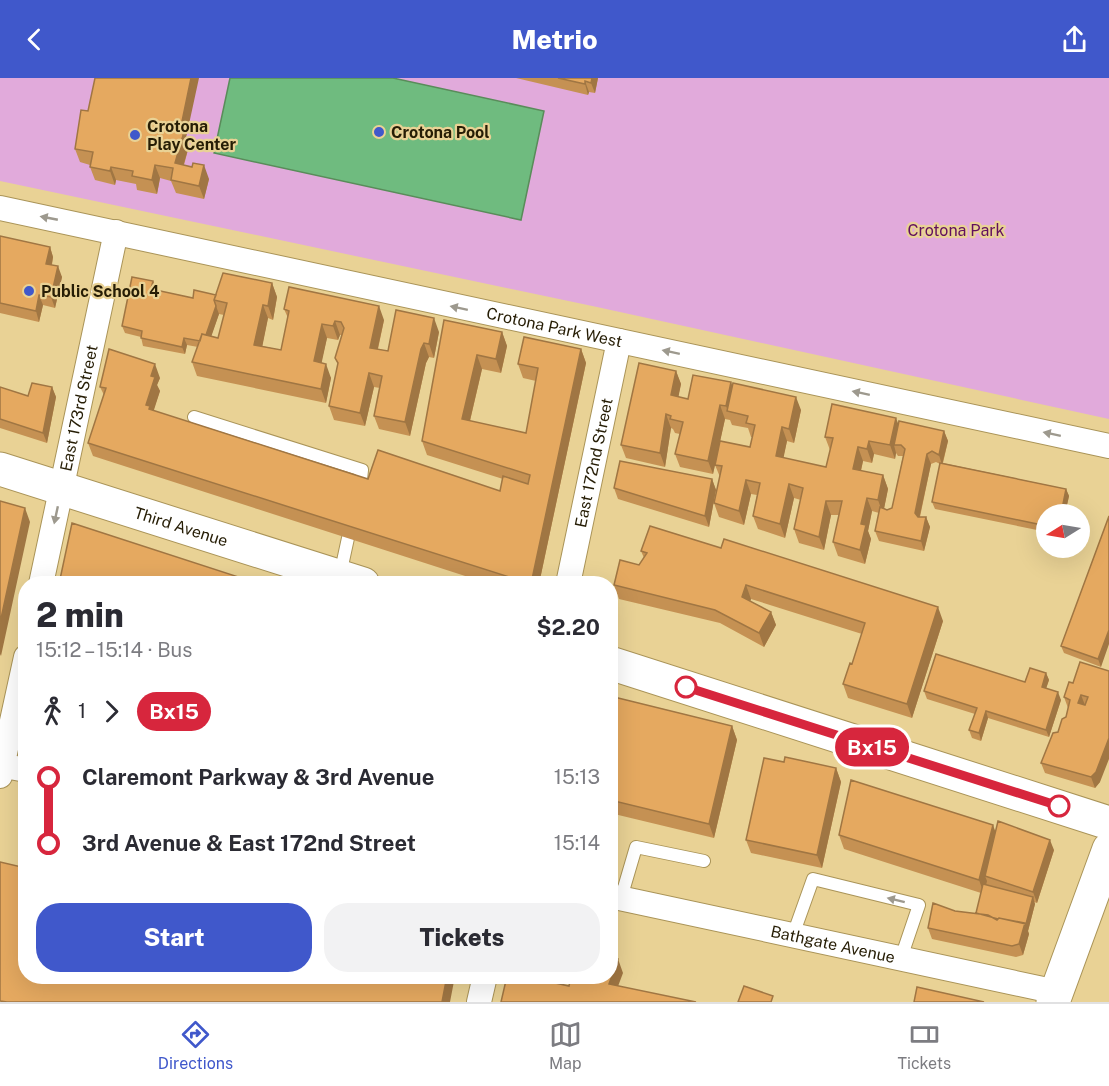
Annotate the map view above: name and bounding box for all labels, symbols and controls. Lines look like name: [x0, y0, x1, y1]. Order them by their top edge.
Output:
icon: back: [18, 23, 51, 56]
text: Metrio: [511, 23, 598, 55]
icon: share: [1058, 23, 1091, 56]
place label: Crotona Play Center: [147, 117, 236, 154]
place label: Crotona Pool: [391, 123, 490, 142]
marker: Crotona Pool: [372, 125, 386, 139]
marker: Crotona Play Center: [128, 128, 142, 142]
one-way arrow: [39, 213, 58, 222]
park label: Crotona Park: [908, 221, 1004, 240]
place label: Public School 4: [41, 282, 160, 301]
marker: Public School 4: [22, 284, 36, 298]
one-way arrow: [450, 302, 468, 312]
street label: Crotona Park West: [485, 303, 624, 351]
street label: East 173rd Street: [56, 343, 101, 473]
one-way arrow: [661, 347, 680, 356]
one-way arrow: [851, 388, 870, 397]
street label: East 172nd Street: [571, 396, 616, 529]
one-way arrow: [1042, 429, 1061, 438]
street label: Third Avenue: [132, 503, 230, 550]
north arrow: [1036, 504, 1090, 558]
map controls: [1036, 504, 1090, 558]
one-way arrow: [51, 506, 60, 525]
text: 2 min: [36, 596, 124, 634]
text: $2.20: [537, 614, 600, 640]
text: 15:12 – 15:14 · Bus: [36, 638, 192, 662]
unlabelled marker: [675, 676, 697, 698]
icon: walk: [36, 695, 69, 728]
icon: forward: [95, 695, 128, 728]
text: 1: [78, 699, 86, 723]
text: Bx15: [149, 699, 199, 724]
line badge: Bx15: [830, 728, 914, 766]
text: Bx15: [847, 735, 897, 760]
text: Claremont Parkway & 3rd Avenue: [82, 764, 434, 790]
text: 15:13: [554, 765, 600, 789]
unlabelled marker: [1048, 795, 1070, 817]
text: 3rd Avenue & East 172nd Street: [82, 830, 416, 856]
text: 15:14: [554, 831, 600, 855]
one-way arrow: [887, 894, 905, 904]
button: Start: [36, 903, 312, 972]
button: Tickets: [324, 903, 600, 972]
street label: Bathgate Avenue: [769, 921, 897, 966]
tab: Directions: [158, 1018, 233, 1073]
tab: Map: [549, 1018, 582, 1073]
tab: Tickets: [897, 1018, 951, 1073]

